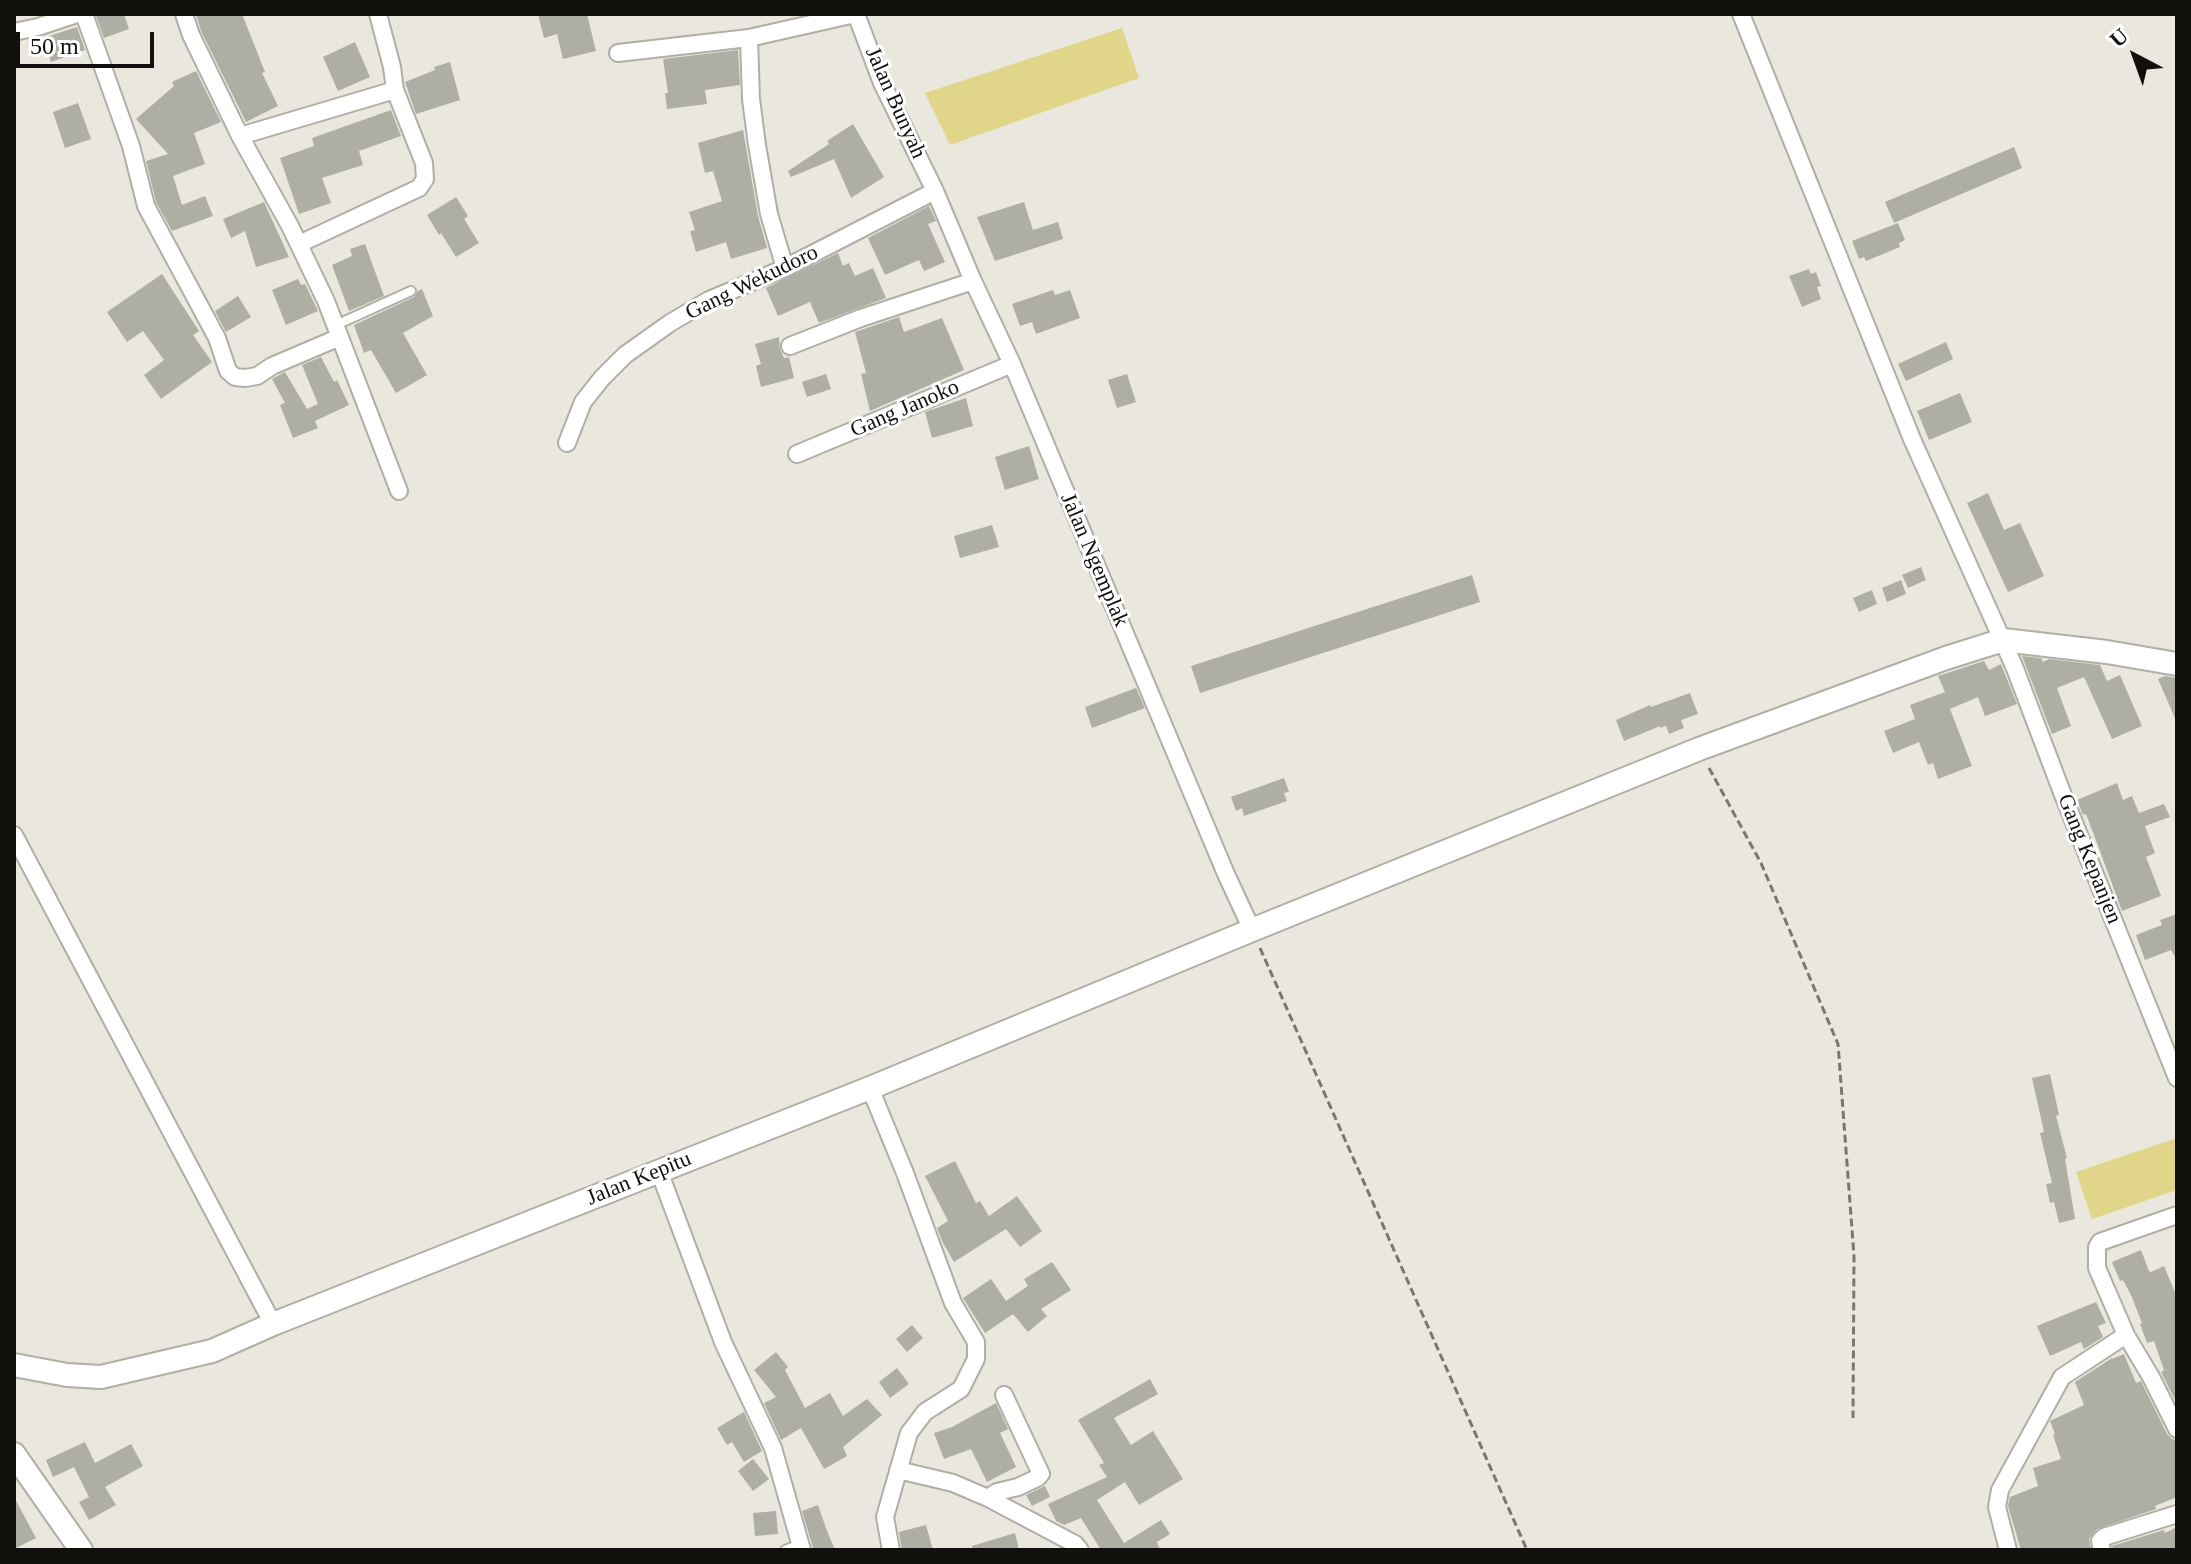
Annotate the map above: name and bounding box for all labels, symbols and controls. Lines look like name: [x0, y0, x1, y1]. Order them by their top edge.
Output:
scale bar: [20, 16, 158, 66]
north arrow: [2095, 16, 2175, 96]
text: U: [2105, 23, 2133, 52]
text: 50 m: [30, 33, 79, 59]
street label: Jalan Bunyah: [859, 43, 931, 163]
street label: Gang Wekudoro: [681, 240, 823, 326]
street label: Gang Janoko: [847, 374, 963, 444]
street label: Jalan Ngemplak: [1054, 489, 1134, 631]
street label: Gang Kepanjen: [2051, 790, 2127, 928]
street label: Jalan Kepitu: [583, 1146, 695, 1212]

